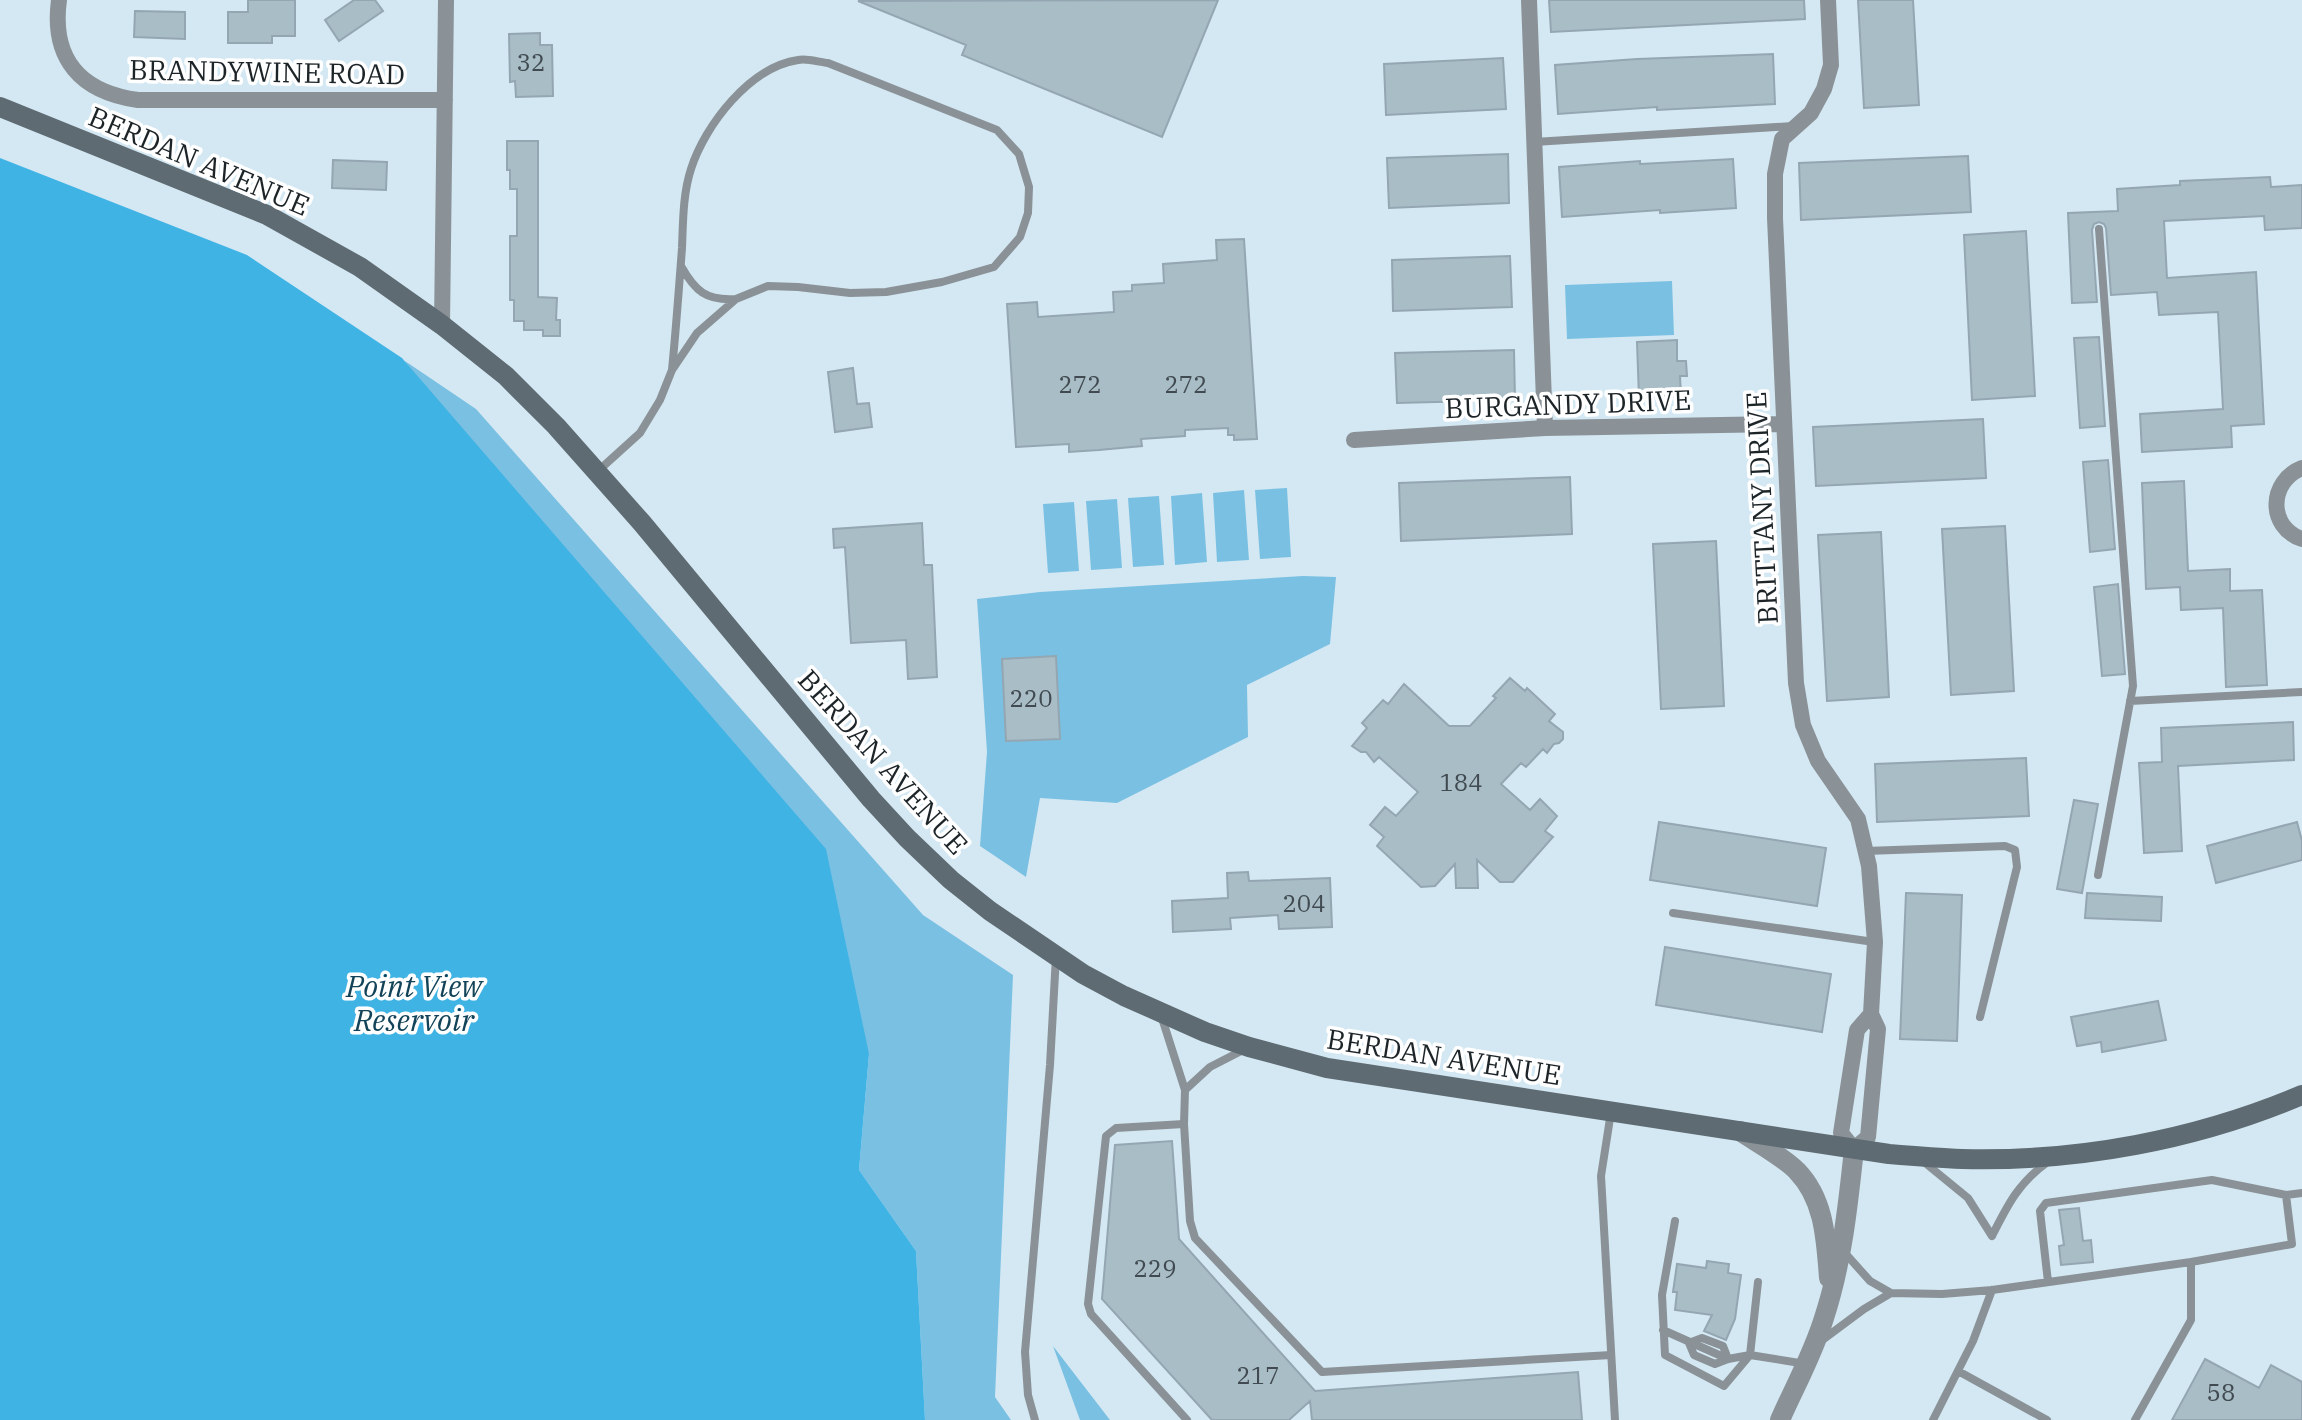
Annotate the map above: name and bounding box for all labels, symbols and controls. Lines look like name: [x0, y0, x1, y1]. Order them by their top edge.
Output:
house number: 32: [517, 46, 545, 78]
street label: BRANDYWINE ROAD: [129, 51, 405, 92]
street label: BERDAN AVENUE: [83, 97, 315, 224]
house number: 272: [1058, 368, 1102, 400]
house number: 272: [1164, 368, 1208, 400]
street label: BURGANDY DRIVE: [1444, 381, 1692, 426]
street label: BRITTANY DRIVE: [1737, 391, 1786, 625]
street label: BERDAN AVENUE: [790, 661, 976, 862]
house number: 220: [1009, 682, 1053, 714]
house number: 184: [1439, 766, 1483, 798]
house number: 204: [1282, 887, 1326, 919]
water label: Point View Reservoir: [345, 966, 484, 1039]
street label: BERDAN AVENUE: [1324, 1020, 1564, 1093]
house number: 229: [1133, 1252, 1177, 1284]
house number: 217: [1236, 1359, 1280, 1391]
house number: 58: [2207, 1376, 2235, 1408]

